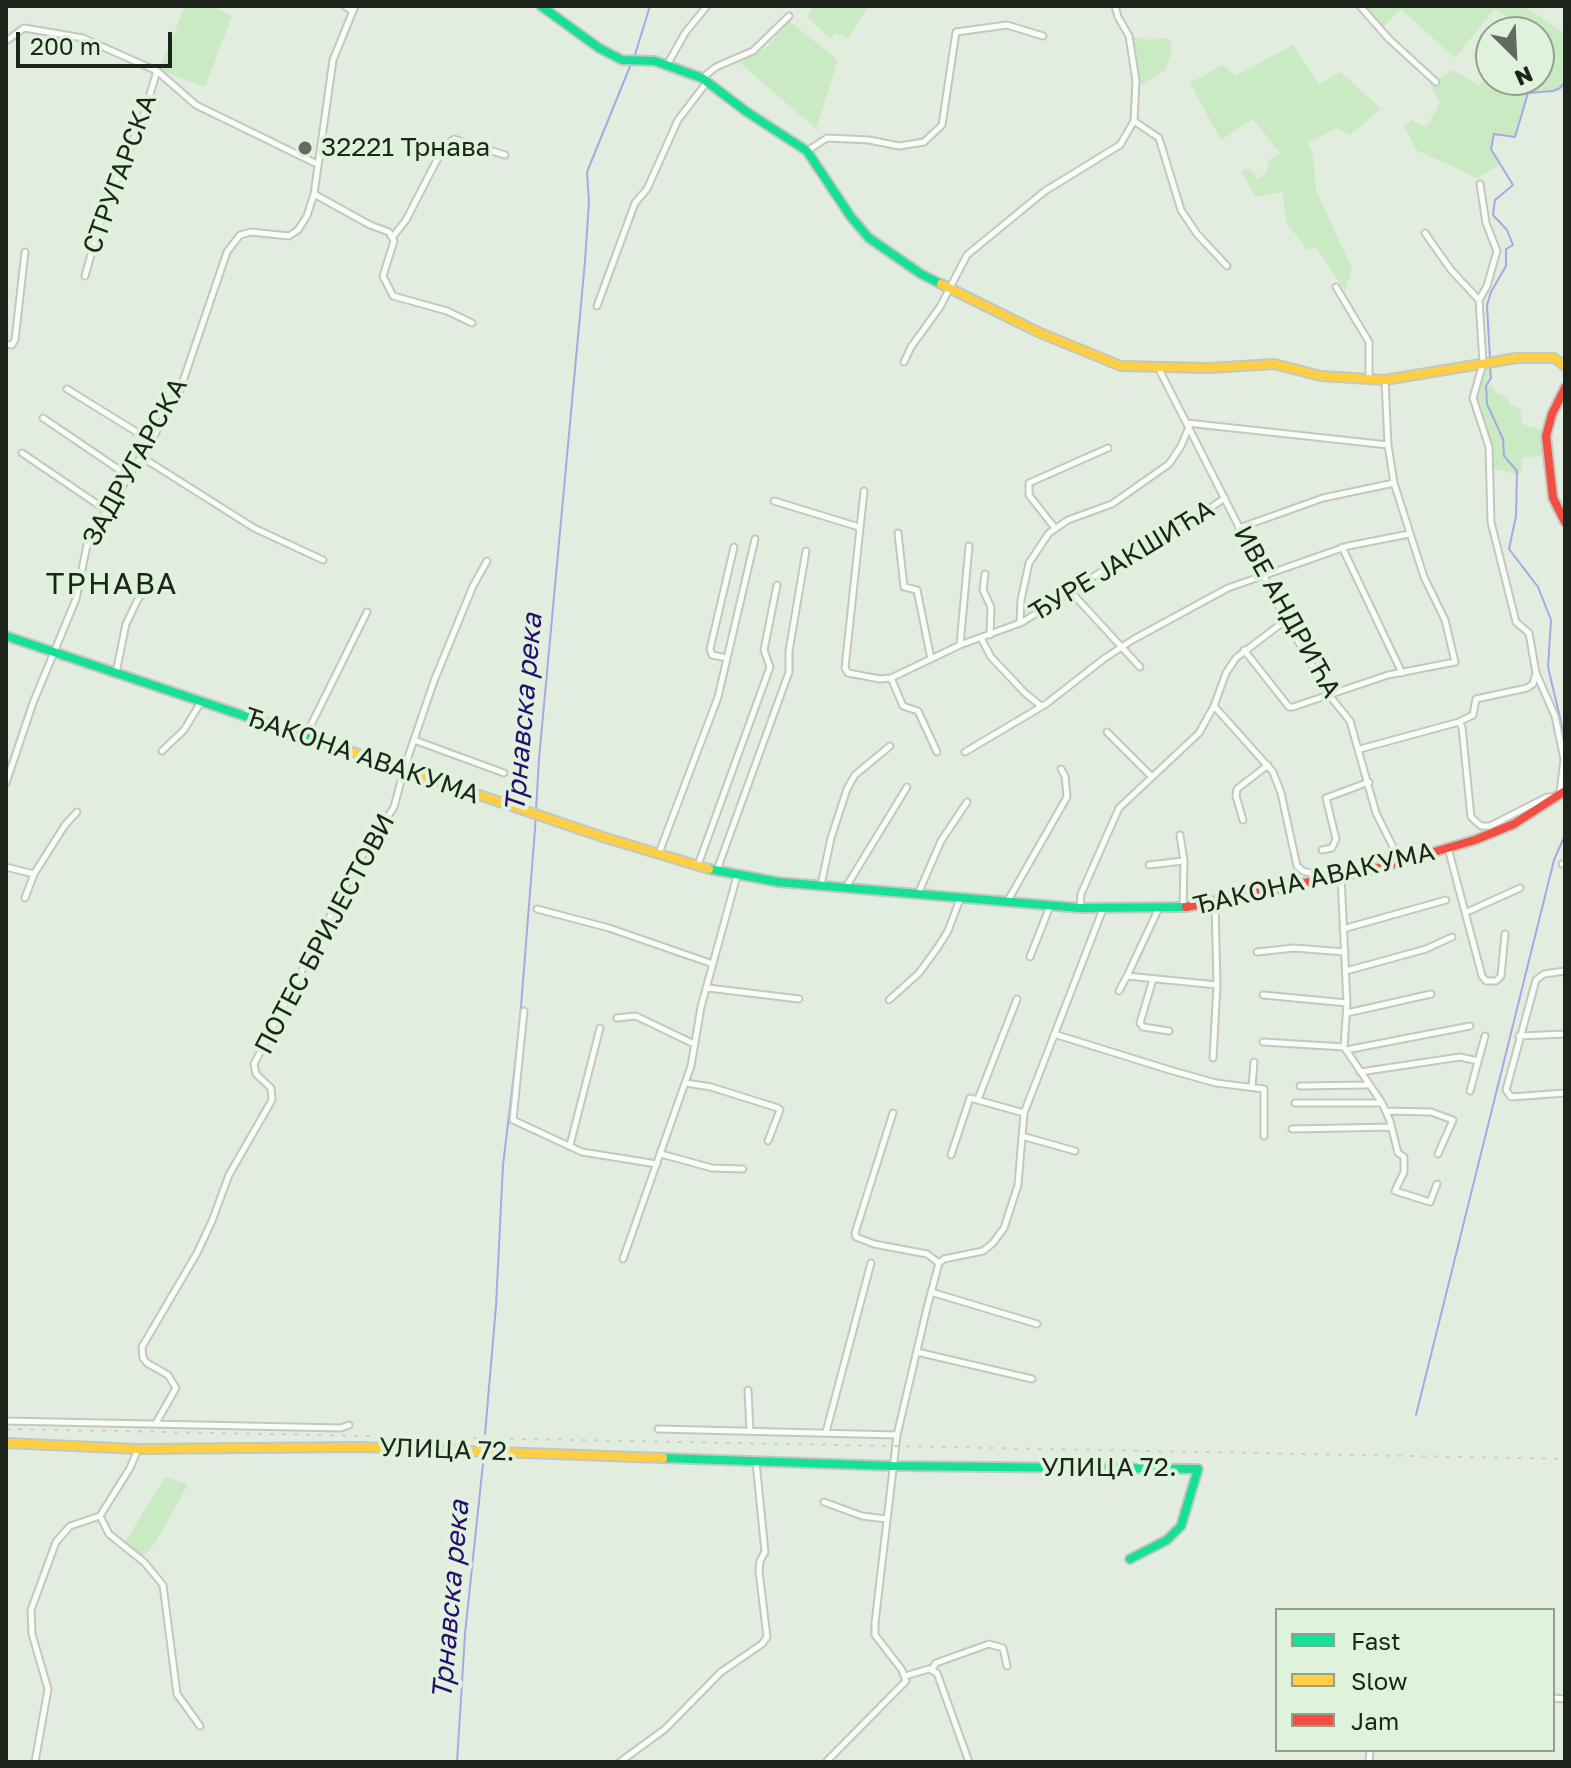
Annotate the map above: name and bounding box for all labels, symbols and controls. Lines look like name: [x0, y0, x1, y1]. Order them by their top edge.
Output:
scale bar: [20, 16, 176, 66]
north arrow: [1475, 16, 1555, 96]
text: 200 m: [30, 31, 101, 60]
text: N: [1511, 61, 1537, 92]
street label: СТРУГАРСКА: [77, 90, 163, 258]
place label: 32221 Трнава: [321, 132, 490, 164]
marker: 32221 Трнава: [296, 139, 314, 157]
street label: ЗАДРУГАРСКА: [76, 372, 194, 552]
street label: ЂУРЕ ЈАКШИЋА: [1024, 494, 1220, 628]
street label: ИВЕ АНДРИЋА: [1227, 521, 1347, 703]
district label: ТРНАВА: [46, 566, 178, 602]
water label: Трнавска река: [499, 612, 549, 814]
street label: ЂАКОНА АВАКУМА: [240, 701, 484, 811]
street label: ПОТЕС БРИЈЕСТОВИ: [248, 809, 402, 1059]
street label: ЂАКОНА АВАКУМА: [1190, 836, 1438, 922]
street label: УЛИЦА 72.: [379, 1432, 515, 1468]
street label: УЛИЦА 72.: [1041, 1452, 1177, 1484]
water label: Трнавска река: [426, 1499, 476, 1701]
legend: [1275, 1608, 1555, 1752]
text: Fast: [1351, 1626, 1401, 1655]
text: Slow: [1351, 1666, 1407, 1695]
text: Jam: [1351, 1706, 1399, 1735]

